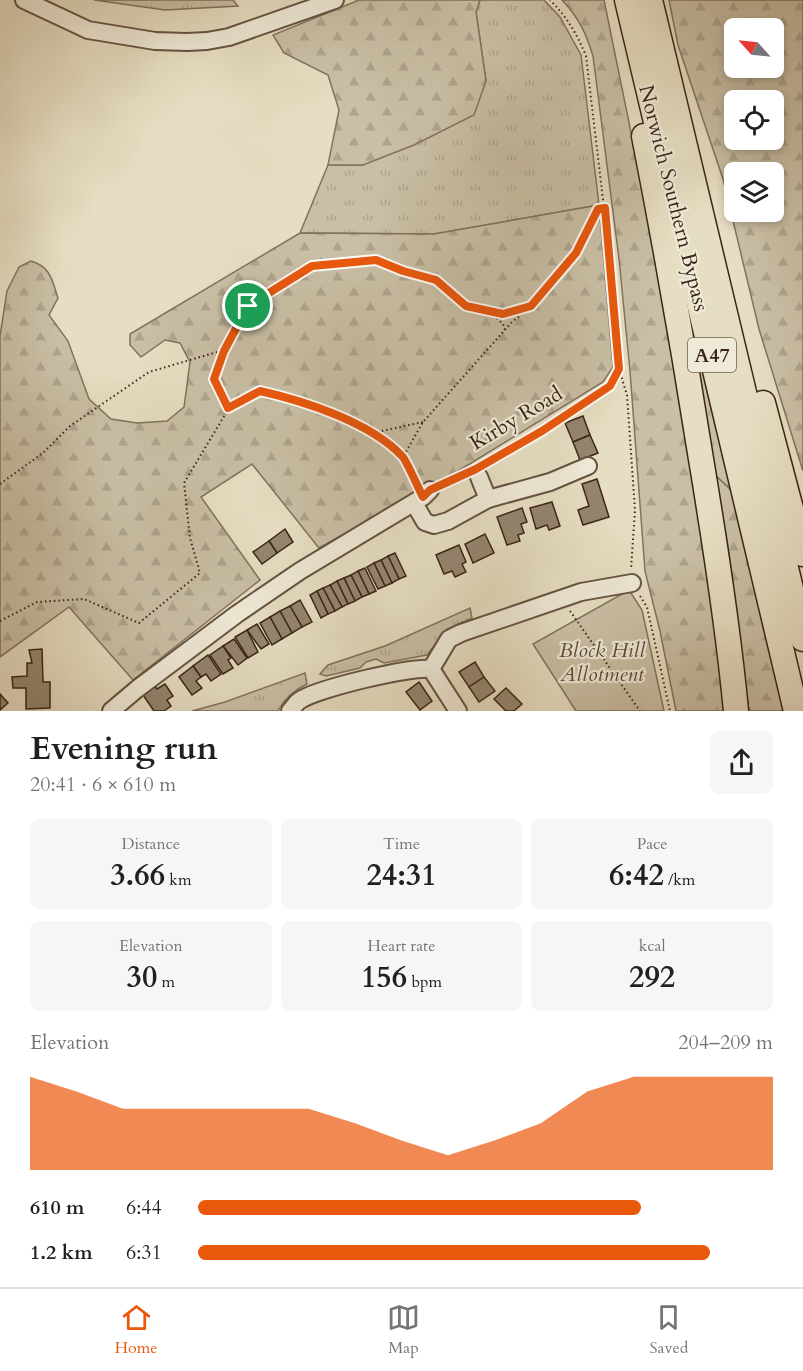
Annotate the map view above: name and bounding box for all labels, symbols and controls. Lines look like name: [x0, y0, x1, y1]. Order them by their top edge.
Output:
north arrow: [724, 18, 784, 78]
map controls: [724, 18, 784, 222]
street label: Norwich Southern Bypass: [631, 82, 716, 314]
button: locate: [724, 90, 784, 150]
button: layers: [724, 162, 784, 222]
pin: [222, 280, 273, 331]
icon: arrive: [231, 289, 264, 322]
road number: A47: [688, 338, 736, 372]
street label: Kirby Road: [464, 379, 568, 457]
park label: Block Hill Allotment: [559, 636, 646, 689]
text: Evening run: [30, 726, 218, 771]
button: share: [710, 731, 773, 794]
text: 20:41 · 6 × 610 m: [30, 771, 176, 798]
text: Distance: [122, 833, 180, 855]
text: Time: [383, 833, 420, 855]
text: Pace: [637, 833, 668, 855]
text: 3.66: [110, 855, 165, 896]
text: 24:31: [366, 855, 437, 896]
text: 6:42: [609, 855, 664, 896]
text: km: [165, 869, 191, 891]
text: /km: [664, 869, 695, 891]
text: Elevation: [119, 935, 183, 957]
text: Heart rate: [368, 935, 435, 957]
text: kcal: [639, 935, 666, 957]
text: 30: [127, 957, 157, 998]
text: 156: [361, 957, 407, 998]
text: 292: [629, 957, 675, 998]
text: m: [157, 971, 175, 993]
text: bpm: [407, 971, 442, 993]
text: Elevation: [30, 1029, 109, 1056]
text: 204–209 m: [678, 1029, 773, 1056]
text: 610 m: [30, 1194, 85, 1221]
text: 6:44: [126, 1194, 162, 1221]
text: 1.2 km: [30, 1239, 93, 1266]
text: 6:31: [126, 1239, 162, 1266]
tab: Home: [115, 1301, 158, 1359]
tab: Map: [387, 1301, 420, 1359]
tab: Saved: [649, 1301, 688, 1359]

